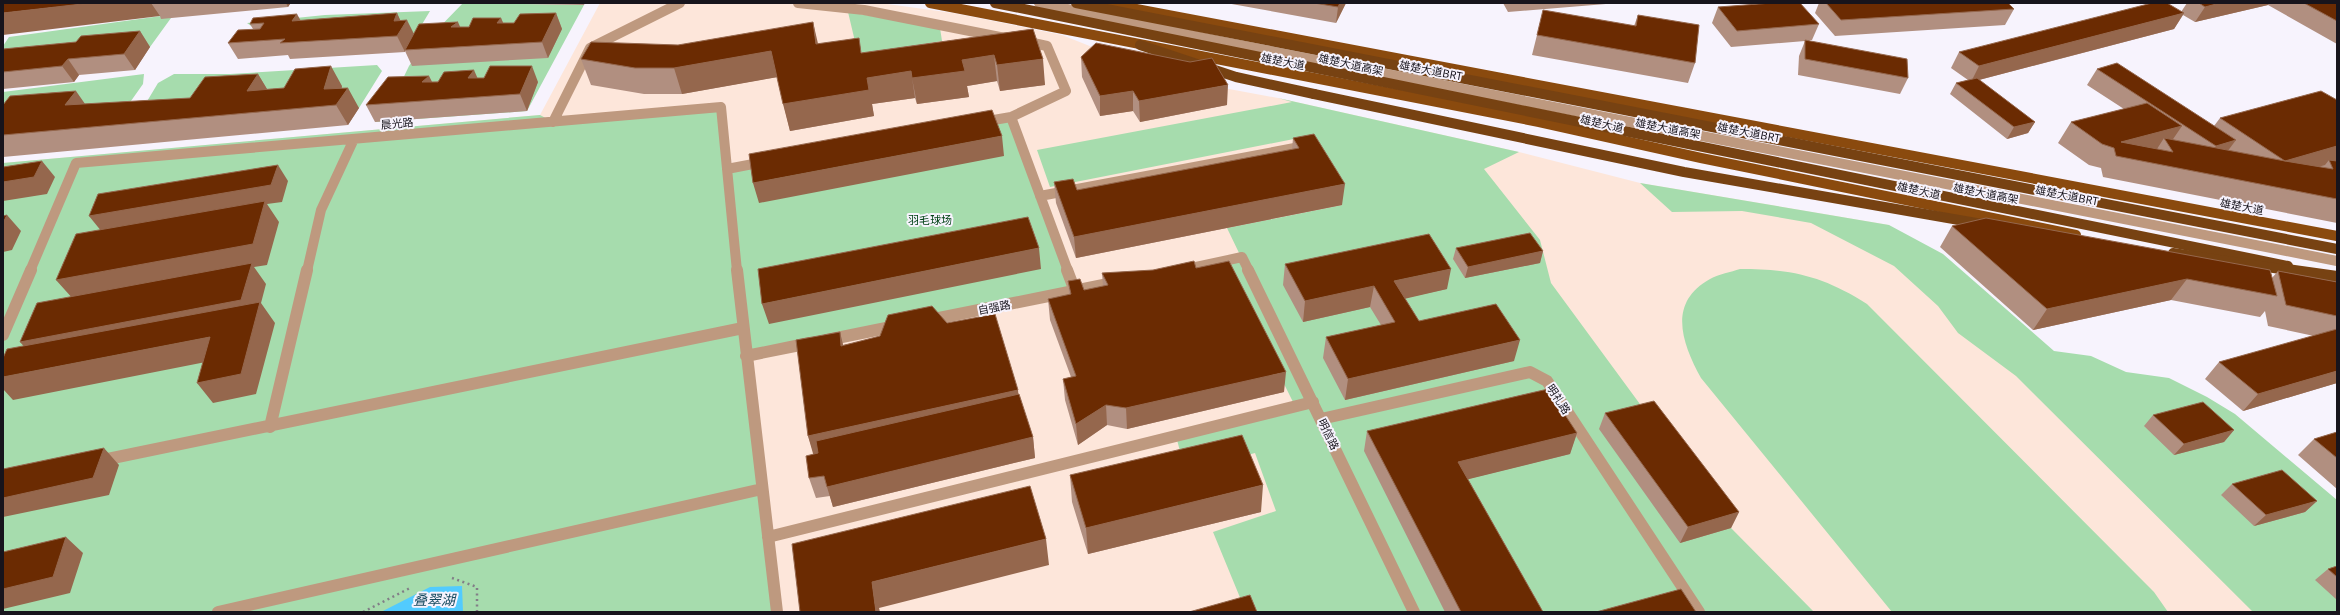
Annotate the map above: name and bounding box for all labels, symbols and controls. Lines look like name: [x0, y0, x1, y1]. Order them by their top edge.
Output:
street label: 雄楚大道: [1260, 49, 1306, 73]
street label: 雄楚大道高架: [1317, 50, 1385, 78]
street label: 雄楚大道BRT: [1398, 57, 1464, 83]
street label: 雄楚大道: [1579, 111, 1625, 135]
street label: 晨光路: [380, 114, 414, 132]
street label: 雄楚大道高架: [1634, 114, 1702, 142]
street label: 雄楚大道BRT: [1716, 119, 1782, 145]
street label: 雄楚大道: [1896, 178, 1942, 202]
street label: 雄楚大道高架: [1952, 179, 2020, 207]
street label: 雄楚大道BRT: [2034, 182, 2100, 208]
street label: 雄楚大道: [2219, 194, 2265, 218]
park label: 羽毛球场: [908, 212, 952, 227]
street label: 自强路: [976, 296, 1012, 318]
street label: 明礼路: [1544, 381, 1574, 417]
street label: 明信路: [1315, 416, 1343, 452]
water label: 叠翠湖: [413, 590, 457, 609]

